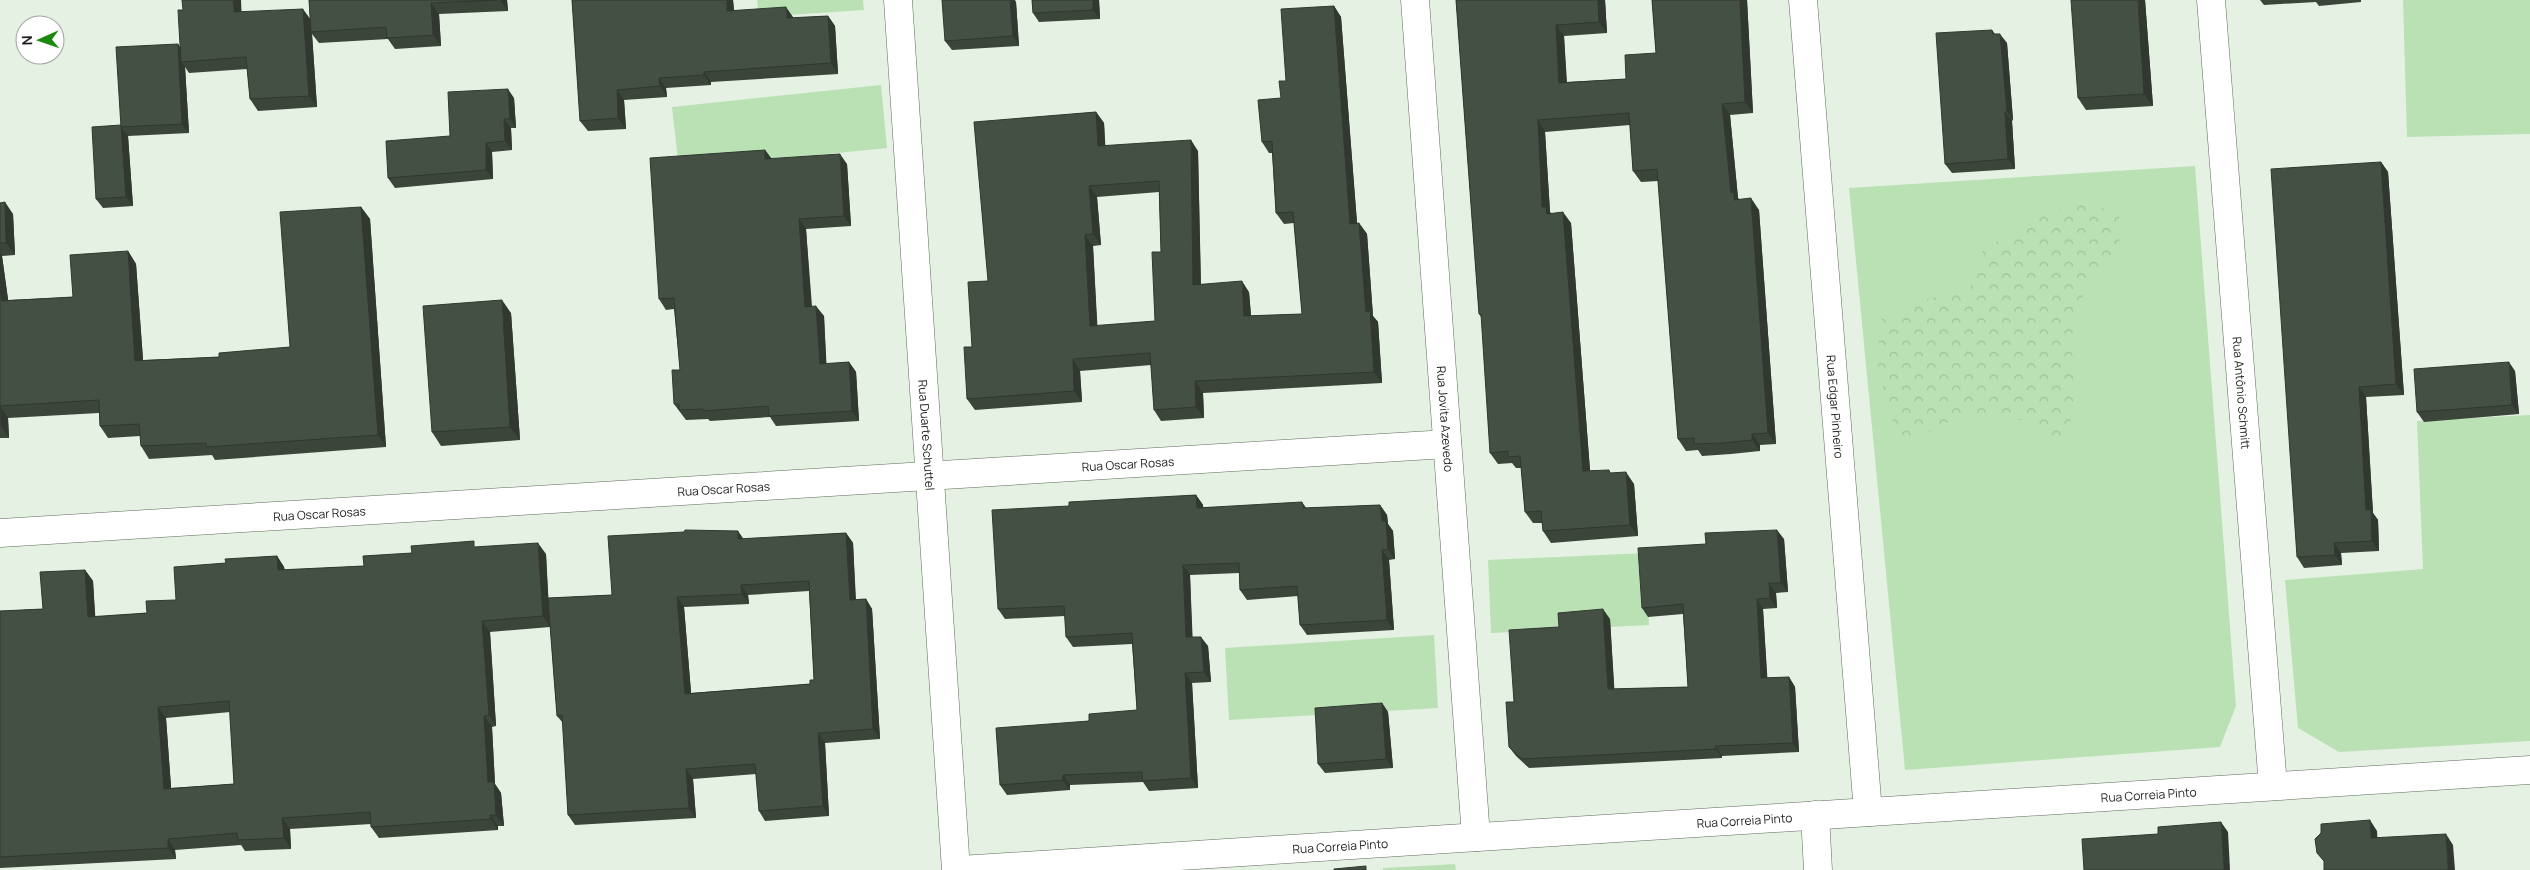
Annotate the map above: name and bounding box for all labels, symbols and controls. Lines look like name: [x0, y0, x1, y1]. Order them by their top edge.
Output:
north arrow: [15, 15, 65, 65]
text: N: [17, 35, 36, 46]
street label: Rua Antônio Schmitt: [2229, 336, 2255, 450]
street label: Rua Edgar Pinheiro: [1823, 354, 1848, 459]
street label: Rua Jovita Azevedo: [1433, 365, 1458, 473]
street label: Rua Duarte Schuttel: [915, 379, 939, 491]
street label: Rua Oscar Rosas: [1081, 452, 1175, 475]
street label: Rua Oscar Rosas: [677, 477, 770, 500]
street label: Rua Oscar Rosas: [273, 502, 366, 525]
street label: Rua Correia Pinto: [2100, 783, 2197, 806]
street label: Rua Correia Pinto: [1696, 809, 1793, 832]
street label: Rua Correia Pinto: [1292, 834, 1389, 857]

